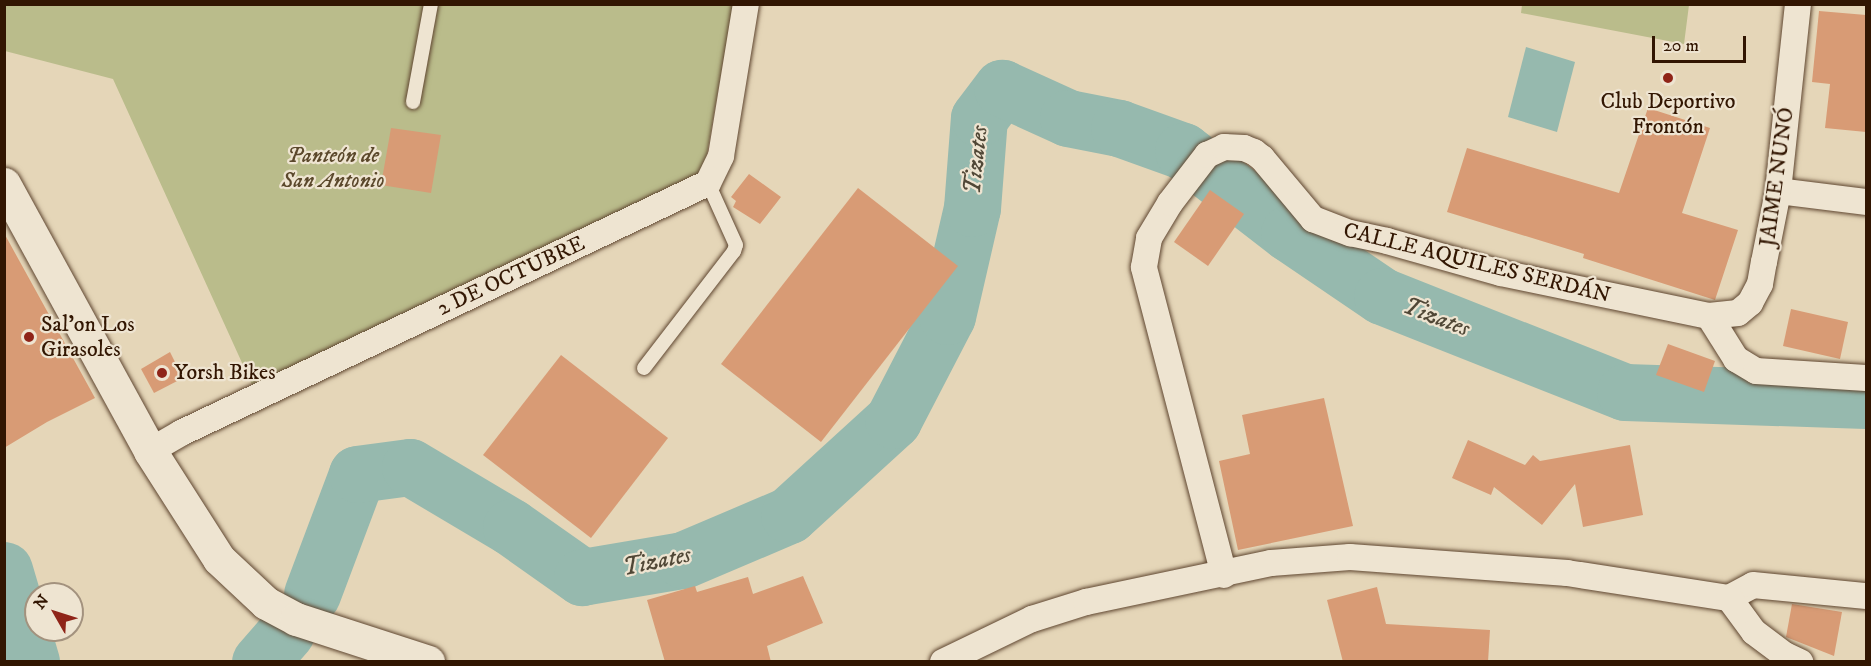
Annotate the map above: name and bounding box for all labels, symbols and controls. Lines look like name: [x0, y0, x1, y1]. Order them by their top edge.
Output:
scale bar: [1655, 24, 1750, 62]
text: 20 m: [1663, 35, 1699, 57]
marker: Club Deportivo Frontón: [1661, 71, 1675, 85]
place label: Club Deportivo Frontón: [1600, 88, 1736, 140]
street label: JAIME NUNÓ: [1754, 106, 1800, 248]
water label: Tizates: [959, 124, 995, 196]
park label: Panteón de San Antonio: [282, 142, 384, 194]
street label: CALLE AQUILES SERDÁN: [1341, 217, 1613, 309]
street label: 2 DE OCTUBRE: [433, 230, 589, 322]
water label: Tizates: [1399, 292, 1473, 344]
place label: Sal'on Los Girasoles: [41, 311, 135, 362]
marker: Sal'on Los Girasoles: [22, 330, 36, 344]
place label: Yorsh Bikes: [174, 360, 276, 386]
marker: Yorsh Bikes: [155, 366, 169, 380]
water label: Tizates: [620, 541, 694, 583]
north arrow: [24, 582, 84, 642]
text: N: [30, 591, 53, 613]

